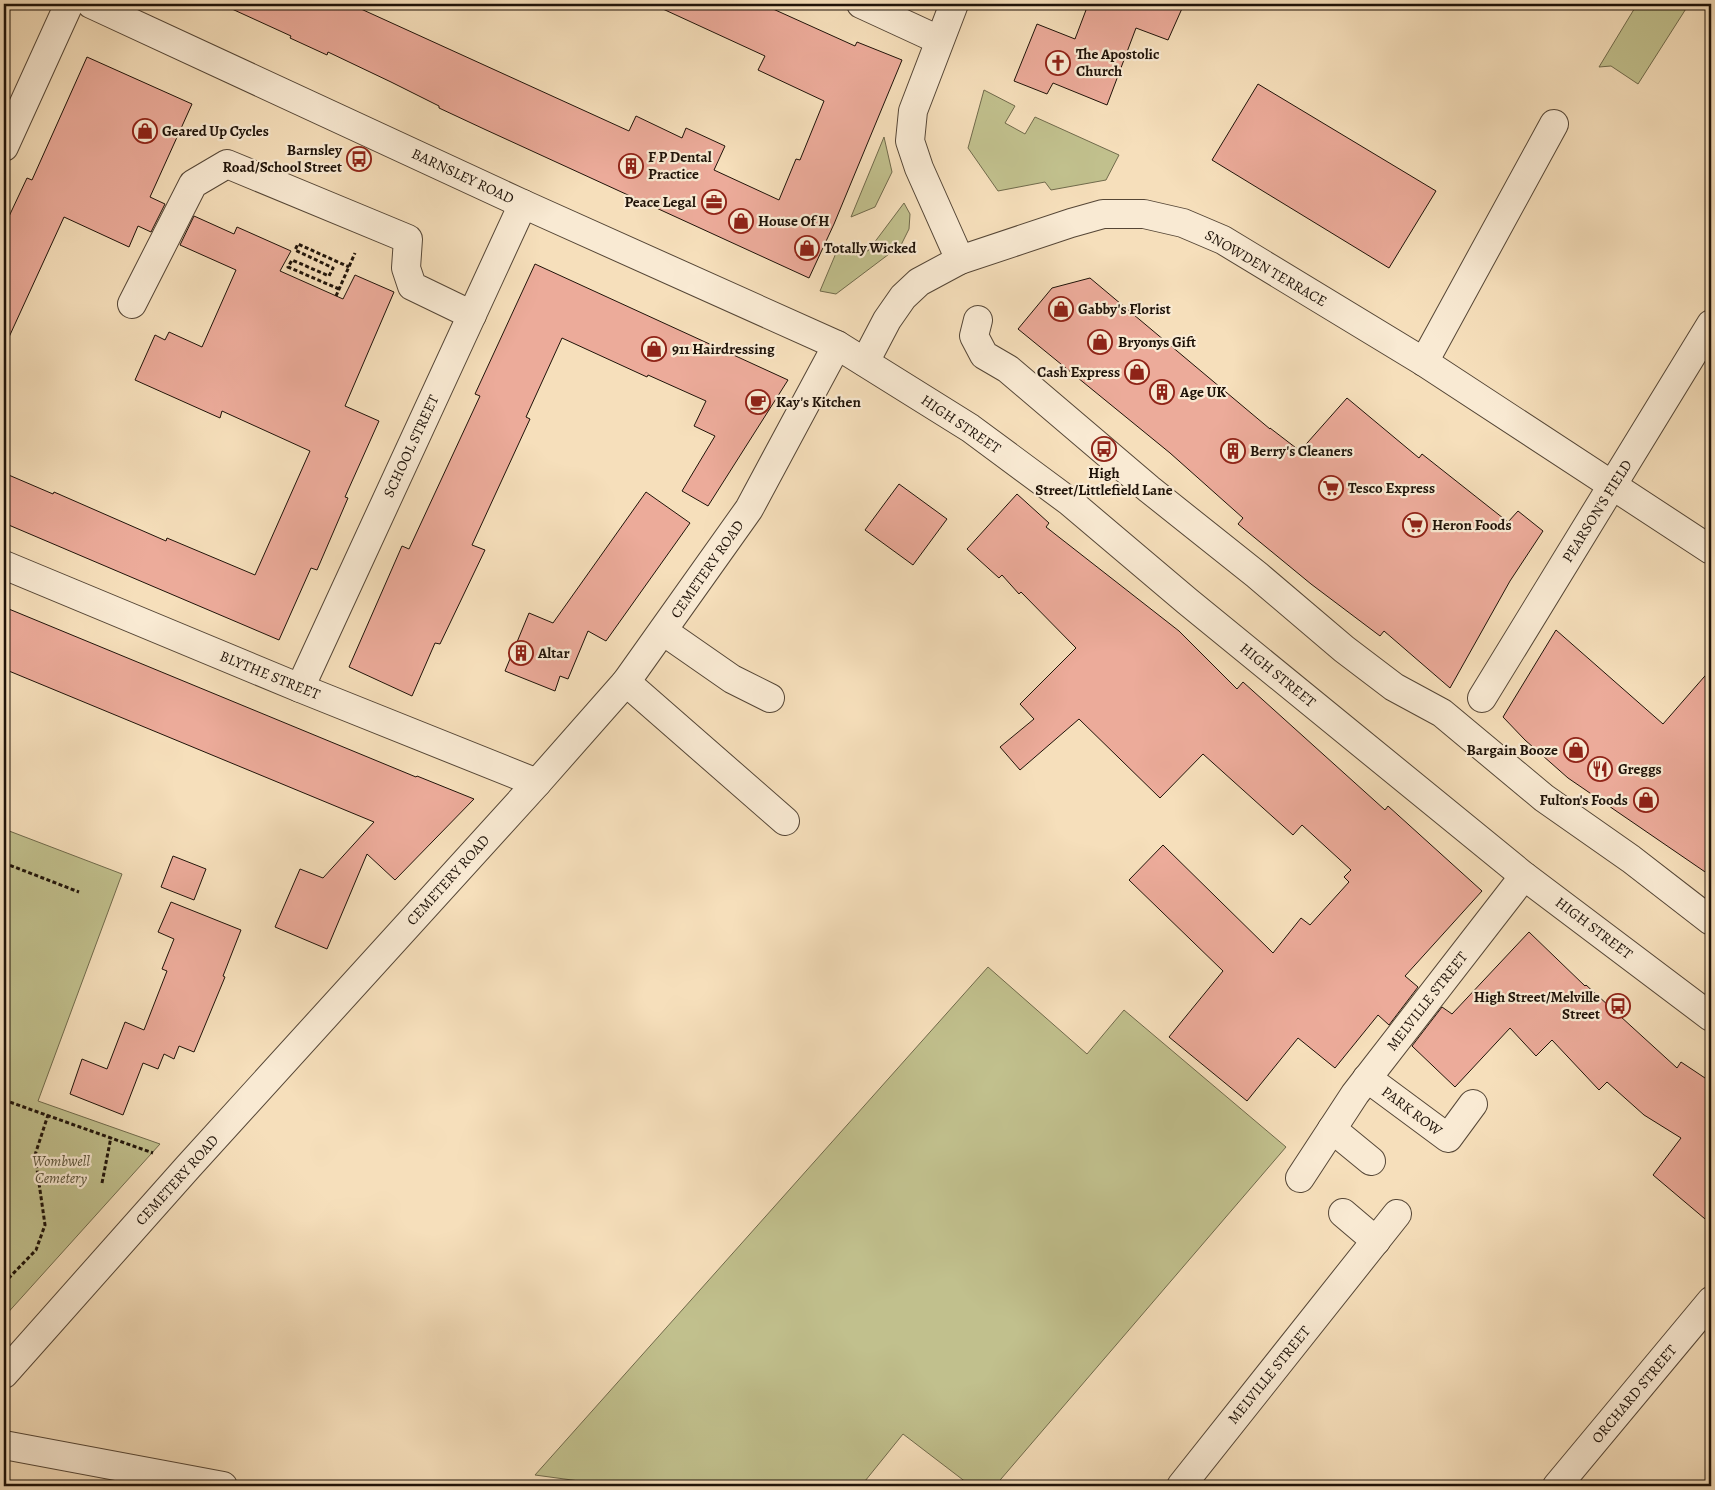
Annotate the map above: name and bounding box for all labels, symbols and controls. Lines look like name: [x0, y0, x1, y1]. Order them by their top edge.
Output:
place label: The Apostolic Church: [1076, 44, 1159, 81]
church icon: The Apostolic Church: [1045, 50, 1071, 76]
shop icon: Geared Up Cycles: [132, 118, 158, 144]
place label: Geared Up Cycles: [162, 121, 269, 141]
place label: Barnsley Road/School Street: [223, 140, 343, 177]
street label: BARNSLEY ROAD: [409, 143, 517, 209]
bus stop icon: Barnsley Road/School Street: [346, 146, 372, 172]
place label: F P Dental Practice: [648, 147, 712, 184]
building icon: F P Dental Practice: [618, 153, 644, 179]
office icon: Peace Legal: [701, 189, 727, 215]
place label: Peace Legal: [625, 192, 696, 212]
shop icon: House Of H: [728, 208, 754, 234]
place label: House Of H: [758, 211, 830, 231]
street label: SNOWDEN TERRACE: [1201, 225, 1331, 311]
shop icon: Totally Wicked: [794, 235, 820, 261]
place label: Totally Wicked: [824, 238, 917, 258]
shop icon: Gabby's Florist: [1048, 296, 1074, 322]
place label: Gabby's Florist: [1078, 299, 1171, 319]
shop icon: Bryonys Gift: [1087, 329, 1113, 355]
place label: Bryonys Gift: [1118, 332, 1196, 352]
shop icon: 911 Hairdressing: [641, 336, 667, 362]
place label: 911 Hairdressing: [672, 339, 775, 359]
shop icon: Cash Express: [1124, 359, 1150, 385]
place label: Cash Express: [1037, 362, 1120, 382]
building icon: Age UK: [1149, 379, 1175, 405]
place label: Age UK: [1179, 382, 1226, 402]
cafe icon: Kay's Kitchen: [745, 389, 771, 415]
street label: HIGH STREET: [917, 390, 1005, 459]
street label: SCHOOL STREET: [378, 391, 444, 501]
place label: Kay's Kitchen: [776, 392, 861, 412]
bus stop icon: High Street/Littlefield Lane: [1091, 436, 1117, 462]
building icon: Berry's Cleaners: [1220, 438, 1246, 464]
place label: Berry's Cleaners: [1250, 441, 1353, 461]
street label: PEARSON'S FIELD: [1557, 456, 1637, 566]
place label: High Street/Littlefield Lane: [1035, 463, 1173, 500]
supermarket icon: Tesco Express: [1318, 475, 1344, 501]
place label: Tesco Express: [1348, 478, 1435, 498]
supermarket icon: Heron Foods: [1402, 512, 1428, 538]
place label: Heron Foods: [1432, 515, 1512, 535]
street label: CEMETERY ROAD: [666, 516, 748, 622]
street label: HIGH STREET: [1236, 638, 1321, 712]
building icon: Altar: [508, 640, 534, 666]
place label: Altar: [537, 643, 570, 663]
street label: BLYTHE STREET: [217, 646, 324, 705]
shop icon: Bargain Booze: [1563, 737, 1589, 763]
place label: Bargain Booze: [1466, 740, 1558, 760]
restaurant icon: Greggs: [1587, 756, 1613, 782]
place label: Greggs: [1618, 759, 1662, 779]
shop icon: Fulton's Foods: [1633, 787, 1659, 813]
place label: Fulton's Foods: [1539, 790, 1628, 810]
street label: CEMETERY ROAD: [402, 830, 494, 930]
street label: HIGH STREET: [1551, 892, 1637, 964]
street label: MELVILLE STREET: [1382, 947, 1473, 1055]
place label: High Street/Melville Street: [1474, 987, 1600, 1024]
bus stop icon: High Street/Melville Street: [1605, 993, 1631, 1019]
street label: PARK ROW: [1378, 1082, 1446, 1140]
street label: CEMETERY ROAD: [131, 1130, 223, 1230]
park label: Wombwell Cemetery: [32, 1151, 90, 1188]
street label: MELVILLE STREET: [1223, 1321, 1315, 1428]
street label: ORCHARD STREET: [1587, 1340, 1682, 1447]

